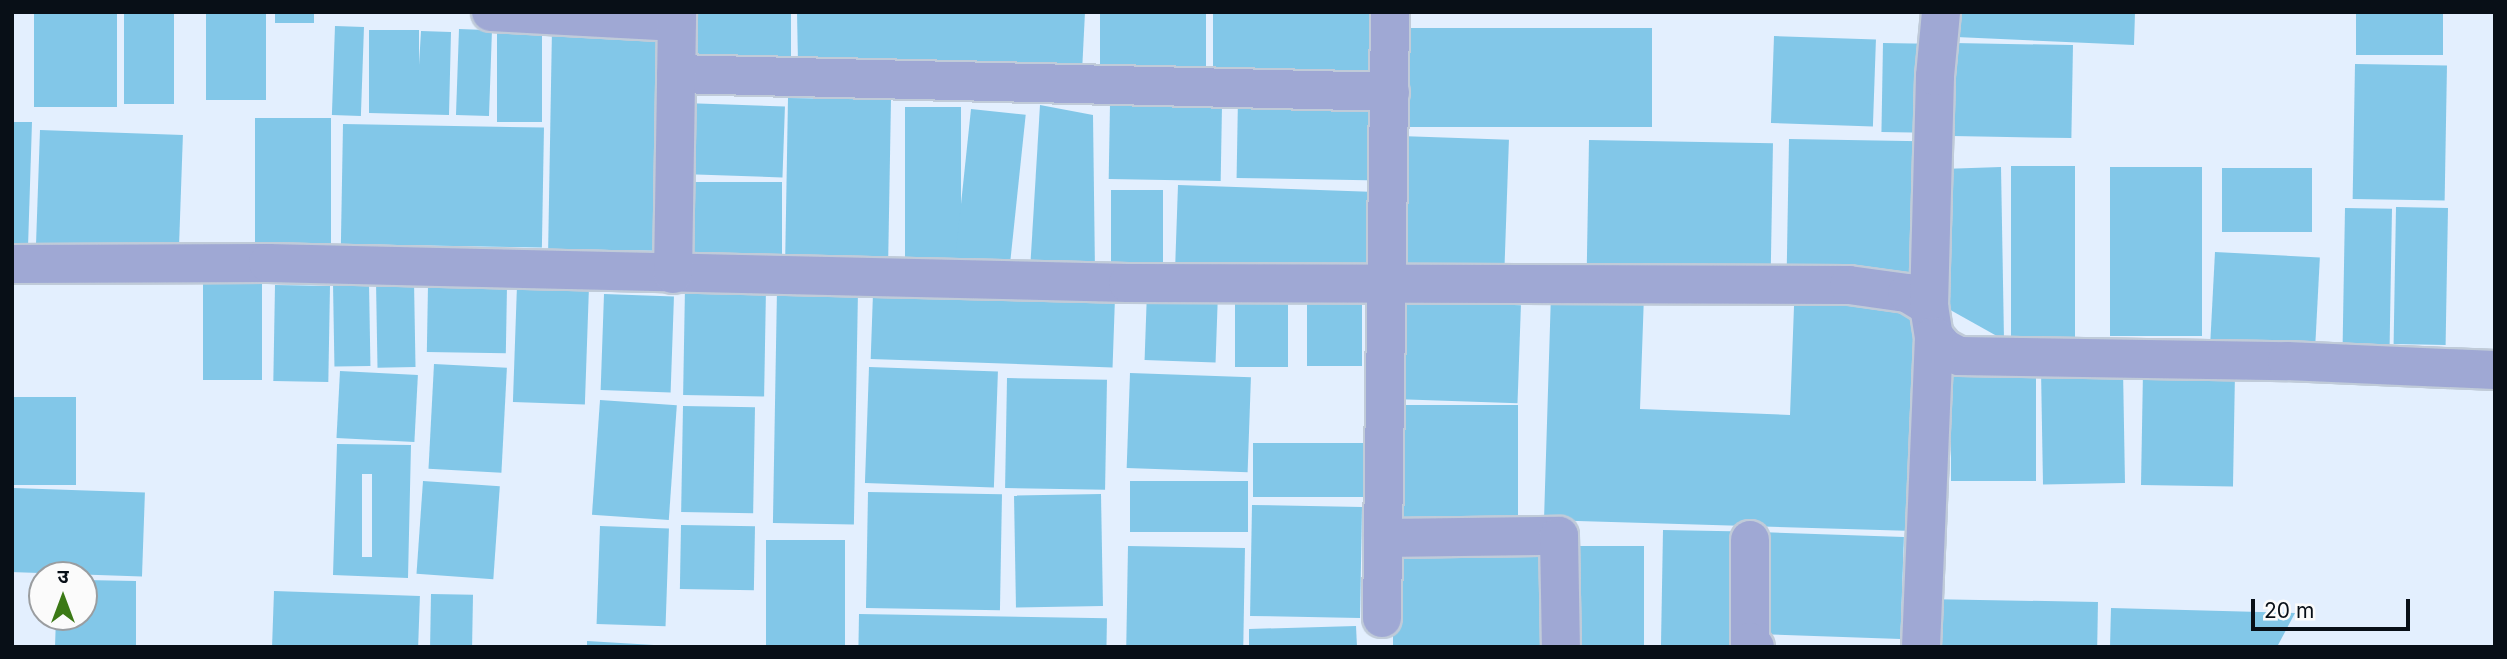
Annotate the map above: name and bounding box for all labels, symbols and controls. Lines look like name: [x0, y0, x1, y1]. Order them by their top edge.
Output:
north arrow: [28, 561, 98, 631]
text: उ: [57, 565, 69, 588]
scale bar: [2255, 586, 2414, 630]
text: 20 m: [2264, 598, 2314, 623]

